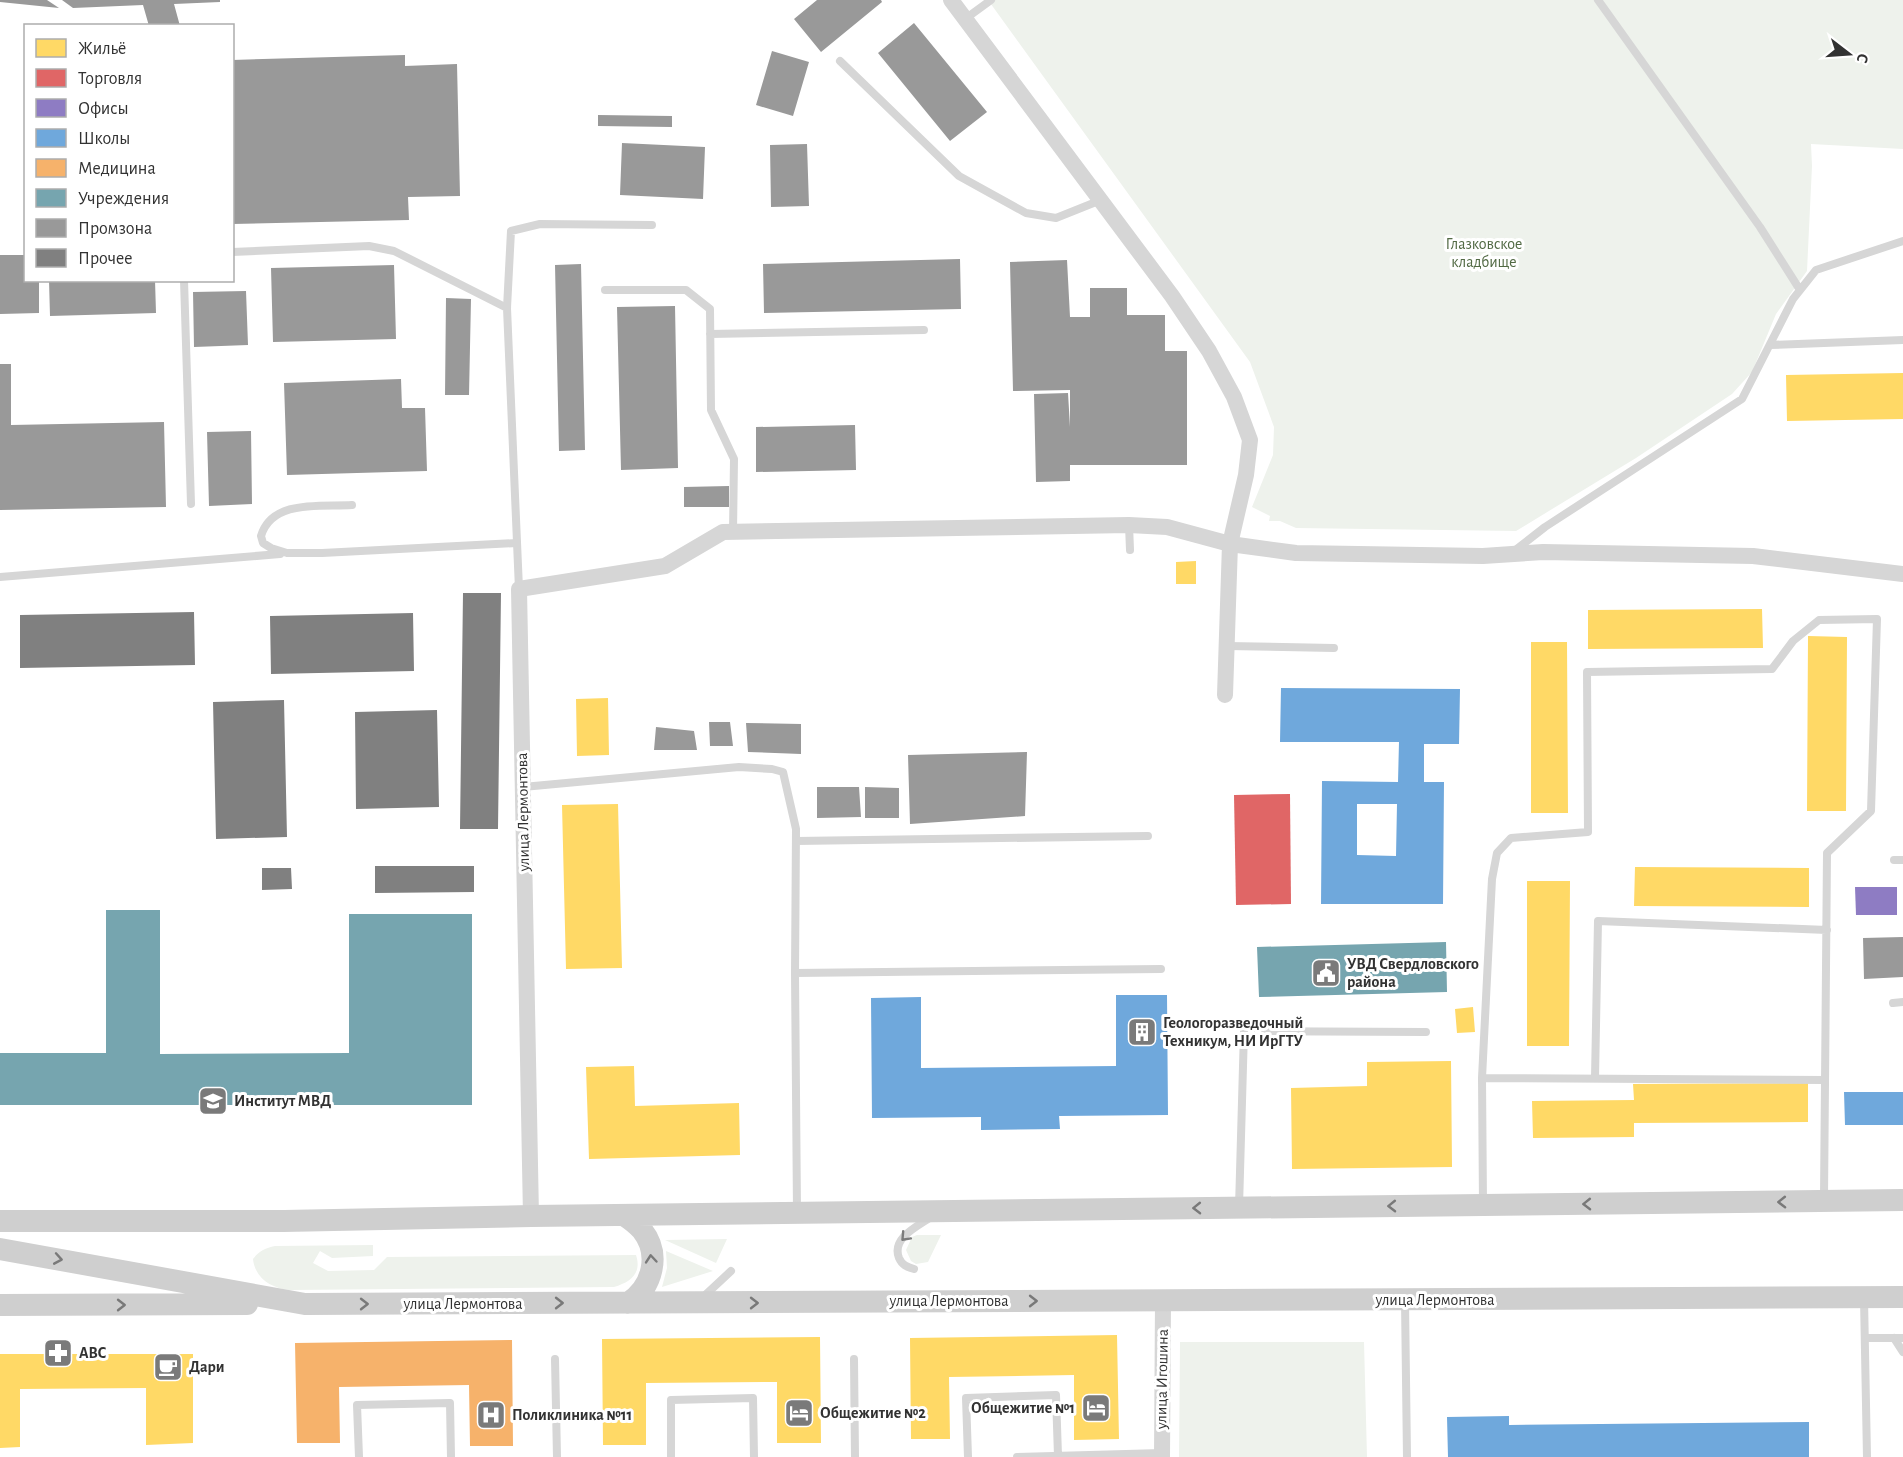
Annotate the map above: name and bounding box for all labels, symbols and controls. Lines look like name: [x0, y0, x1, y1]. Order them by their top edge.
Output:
legend: [24, 24, 234, 282]
north arrow: [1819, 24, 1879, 84]
text: Жильё: [78, 40, 126, 58]
text: С: [1853, 52, 1871, 65]
text: Торговля: [78, 70, 142, 88]
text: Офисы: [78, 100, 129, 118]
text: Школы: [78, 130, 130, 148]
text: Медицина: [78, 160, 156, 178]
text: Учреждения: [78, 190, 169, 208]
text: Промзона: [78, 220, 152, 238]
park label: Глазковское кладбище: [1446, 236, 1522, 270]
text: Прочее: [78, 250, 133, 268]
street label: улица Лермонтова: [514, 752, 533, 873]
place label: УВД Свердловского района: [1347, 956, 1479, 990]
public building icon: УВД Свердловского района: [1310, 957, 1342, 989]
place label: Геологоразведочный Техникум, НИ ИрГТУ: [1163, 1015, 1303, 1050]
building icon: Геологоразведочный Техникум, НИ ИрГТУ: [1126, 1016, 1158, 1048]
school or university icon: Институт МВД: [197, 1085, 229, 1117]
place label: Институт МВД: [234, 1093, 331, 1110]
one-way arrow: [1777, 1196, 1786, 1208]
one-way arrow: [1582, 1198, 1591, 1210]
one-way arrow: [1387, 1200, 1396, 1212]
one-way arrow: [1192, 1202, 1201, 1214]
one-way arrow: [901, 1231, 912, 1241]
one-way arrow: [52, 1252, 62, 1265]
one-way arrow: [645, 1254, 658, 1263]
street label: улица Лермонтова: [1375, 1292, 1494, 1309]
street label: улица Лермонтова: [889, 1293, 1008, 1310]
one-way arrow: [1028, 1295, 1037, 1307]
street label: улица Лермонтова: [403, 1296, 522, 1313]
one-way arrow: [554, 1297, 563, 1309]
one-way arrow: [749, 1297, 758, 1309]
one-way arrow: [359, 1298, 368, 1310]
one-way arrow: [117, 1299, 126, 1311]
street label: улица Игошина: [1153, 1329, 1172, 1430]
pharmacy icon: ABC: [42, 1337, 74, 1369]
place label: ABC: [79, 1345, 107, 1361]
cafe icon: Дари: [152, 1351, 184, 1383]
place label: Дари: [189, 1359, 225, 1375]
hotel icon: Общежитие №1: [1080, 1392, 1112, 1424]
hotel icon: Общежитие №2: [783, 1397, 815, 1429]
hospital icon: Поликлиника №11: [475, 1399, 507, 1431]
place label: Общежитие №1: [971, 1400, 1075, 1416]
place label: Общежитие №2: [820, 1405, 926, 1421]
place label: Поликлиника №11: [512, 1407, 632, 1423]

